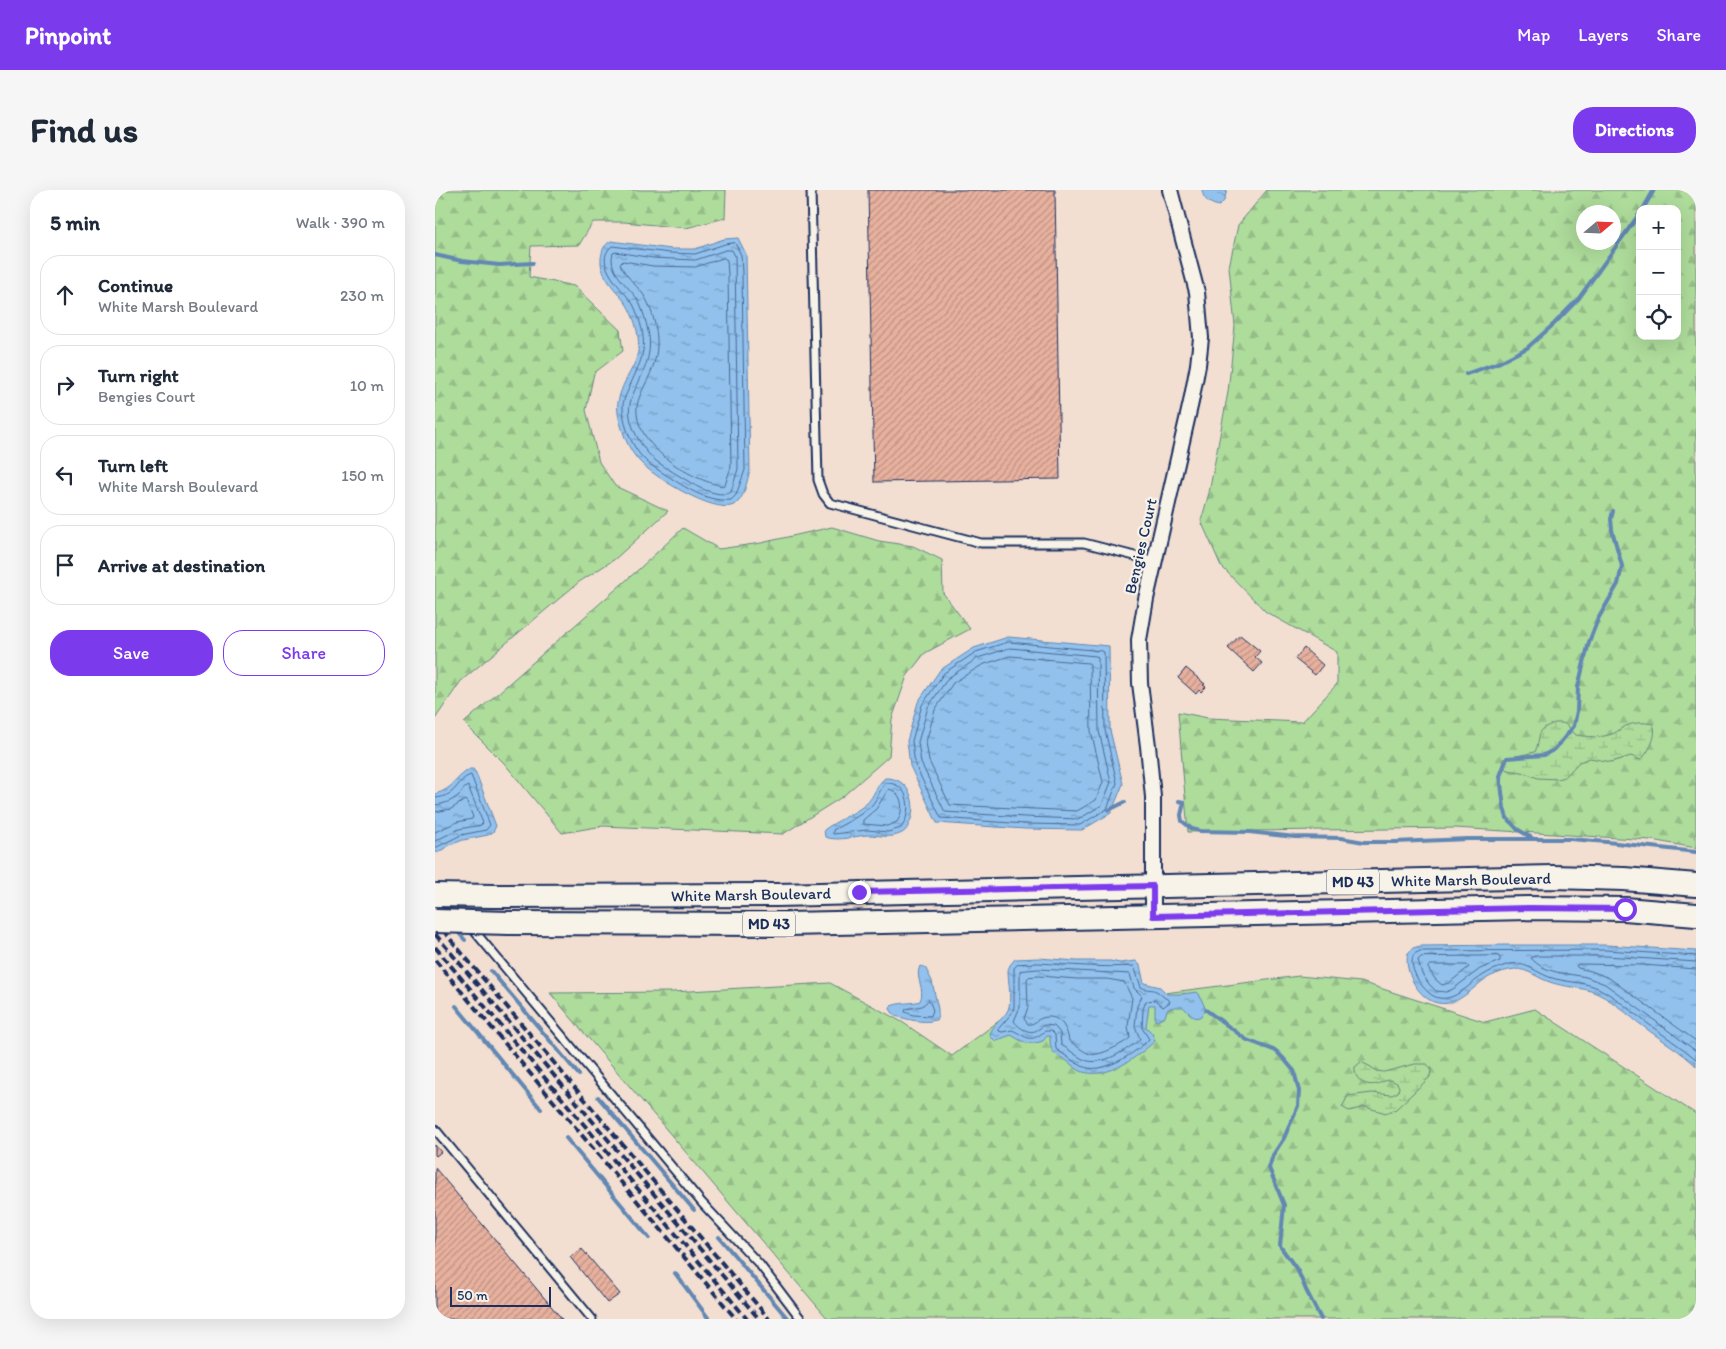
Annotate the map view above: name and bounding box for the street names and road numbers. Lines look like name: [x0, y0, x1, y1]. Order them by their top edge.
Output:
street label: Bengies Court: [1120, 497, 1161, 596]
street label: White Marsh Boulevard: [1391, 869, 1551, 890]
road number: MD 43: [1327, 870, 1379, 894]
street label: White Marsh Boulevard: [671, 884, 831, 905]
road number: MD 43: [743, 912, 795, 936]

